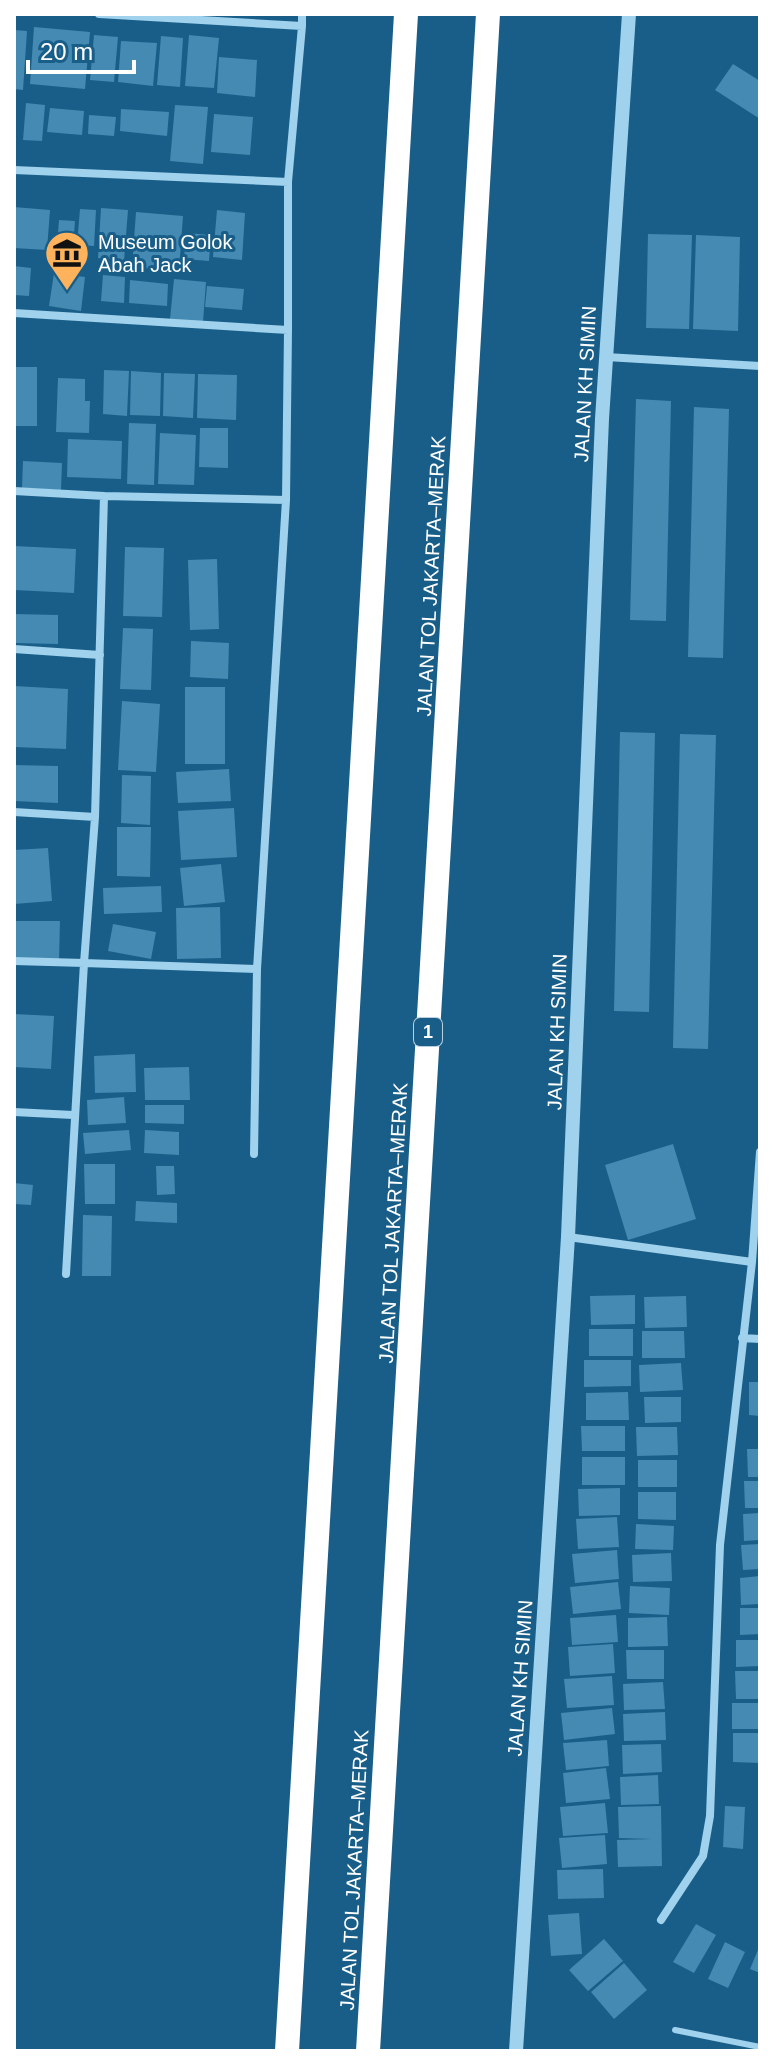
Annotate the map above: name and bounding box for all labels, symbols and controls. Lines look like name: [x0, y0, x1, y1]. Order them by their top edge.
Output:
scale bar: [28, 24, 134, 74]
text: 20 m: [40, 38, 93, 65]
museum icon: Museum Golok Abah Jack: [43, 229, 91, 292]
place label: Museum Golok Abah Jack: [98, 231, 233, 276]
street label: JALAN KH SIMIN: [570, 305, 600, 463]
street label: JALAN TOL JAKARTA–MERAK: [413, 434, 449, 717]
street label: JALAN KH SIMIN: [543, 953, 571, 1111]
road number: 1: [414, 1018, 442, 1046]
street label: JALAN TOL JAKARTA–MERAK: [375, 1081, 411, 1364]
street label: JALAN KH SIMIN: [504, 1599, 536, 1757]
street label: JALAN TOL JAKARTA–MERAK: [336, 1728, 372, 2011]

